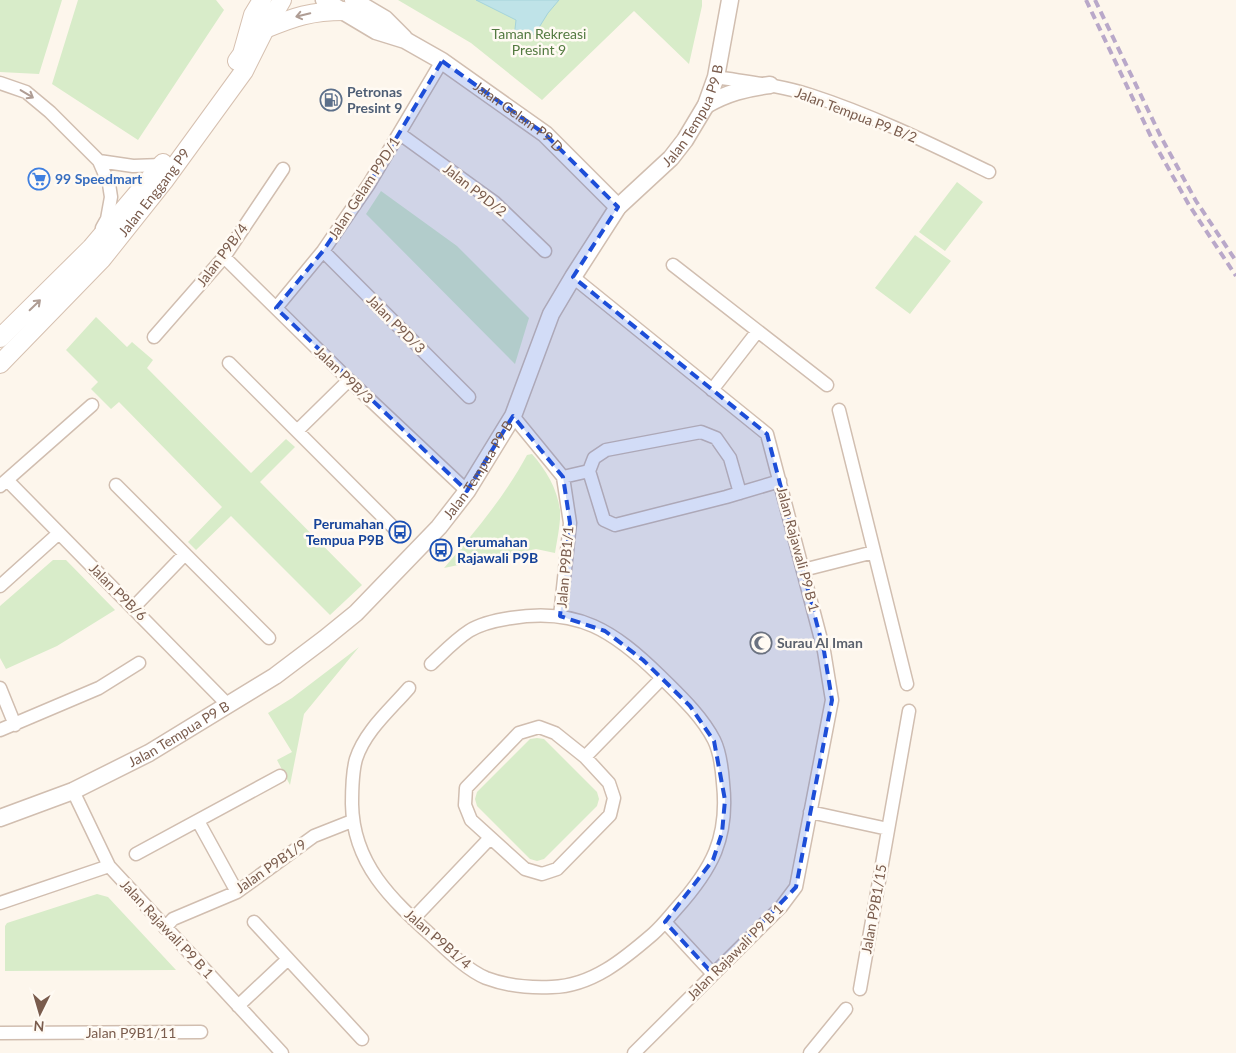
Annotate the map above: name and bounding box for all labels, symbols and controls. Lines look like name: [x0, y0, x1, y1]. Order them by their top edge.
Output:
one-way arrow: [296, 11, 312, 20]
park label: Taman Rekreasi Presint 9: [492, 25, 586, 58]
street label: Jalan Tempua P9 B: [658, 63, 726, 170]
street label: Jalan Gelam P9 D: [470, 77, 567, 155]
place label: Petronas Presint 9: [347, 83, 402, 116]
street label: Jalan Tempua P9 B/2: [793, 83, 919, 146]
fuel station icon: Petronas Presint 9: [319, 88, 343, 112]
one-way arrow: [19, 90, 33, 100]
street label: Jalan Gelam P9D/1: [324, 133, 403, 242]
street label: Jalan Enggang P9: [114, 145, 193, 240]
street label: Jalan P9D/2: [440, 160, 510, 220]
supermarket icon: 99 Speedmart: [27, 167, 51, 191]
place label: 99 Speedmart: [55, 170, 143, 187]
street label: Jalan P9B/4: [192, 220, 251, 289]
street label: Jalan P9D/3: [364, 291, 429, 356]
one-way arrow: [29, 299, 41, 311]
street label: Jalan P9B/3: [312, 343, 377, 407]
street label: Jalan Tempua P9 B: [439, 417, 516, 522]
street label: Jalan Rajawali P9 B 1: [774, 484, 823, 613]
place label: Perumahan Tempua P9B: [306, 515, 384, 548]
bus stop icon: Perumahan Tempua P9B: [388, 520, 412, 544]
street label: Jalan P9B1/1: [552, 525, 577, 609]
place label: Perumahan Rajawali P9B: [457, 533, 538, 566]
bus stop icon: Perumahan Rajawali P9B: [429, 538, 453, 562]
street label: Jalan P9B/6: [86, 559, 151, 624]
mosque icon: Surau Al Iman: [749, 631, 773, 655]
place label: Surau Al Iman: [777, 634, 863, 651]
street label: Jalan Tempua P9 B: [125, 697, 232, 770]
street label: Jalan P9B1/9: [232, 835, 309, 896]
street label: Jalan P9B1/15: [857, 863, 890, 955]
street label: Jalan Rajawali P9 B 1: [117, 876, 218, 982]
street label: Jalan Rajawali P9 B 1: [683, 900, 786, 1003]
street label: Jalan P9B1/4: [402, 905, 475, 972]
north arrow: [15, 988, 65, 1038]
text: N: [33, 1018, 45, 1035]
street label: Jalan P9B1/11: [86, 1024, 176, 1041]

